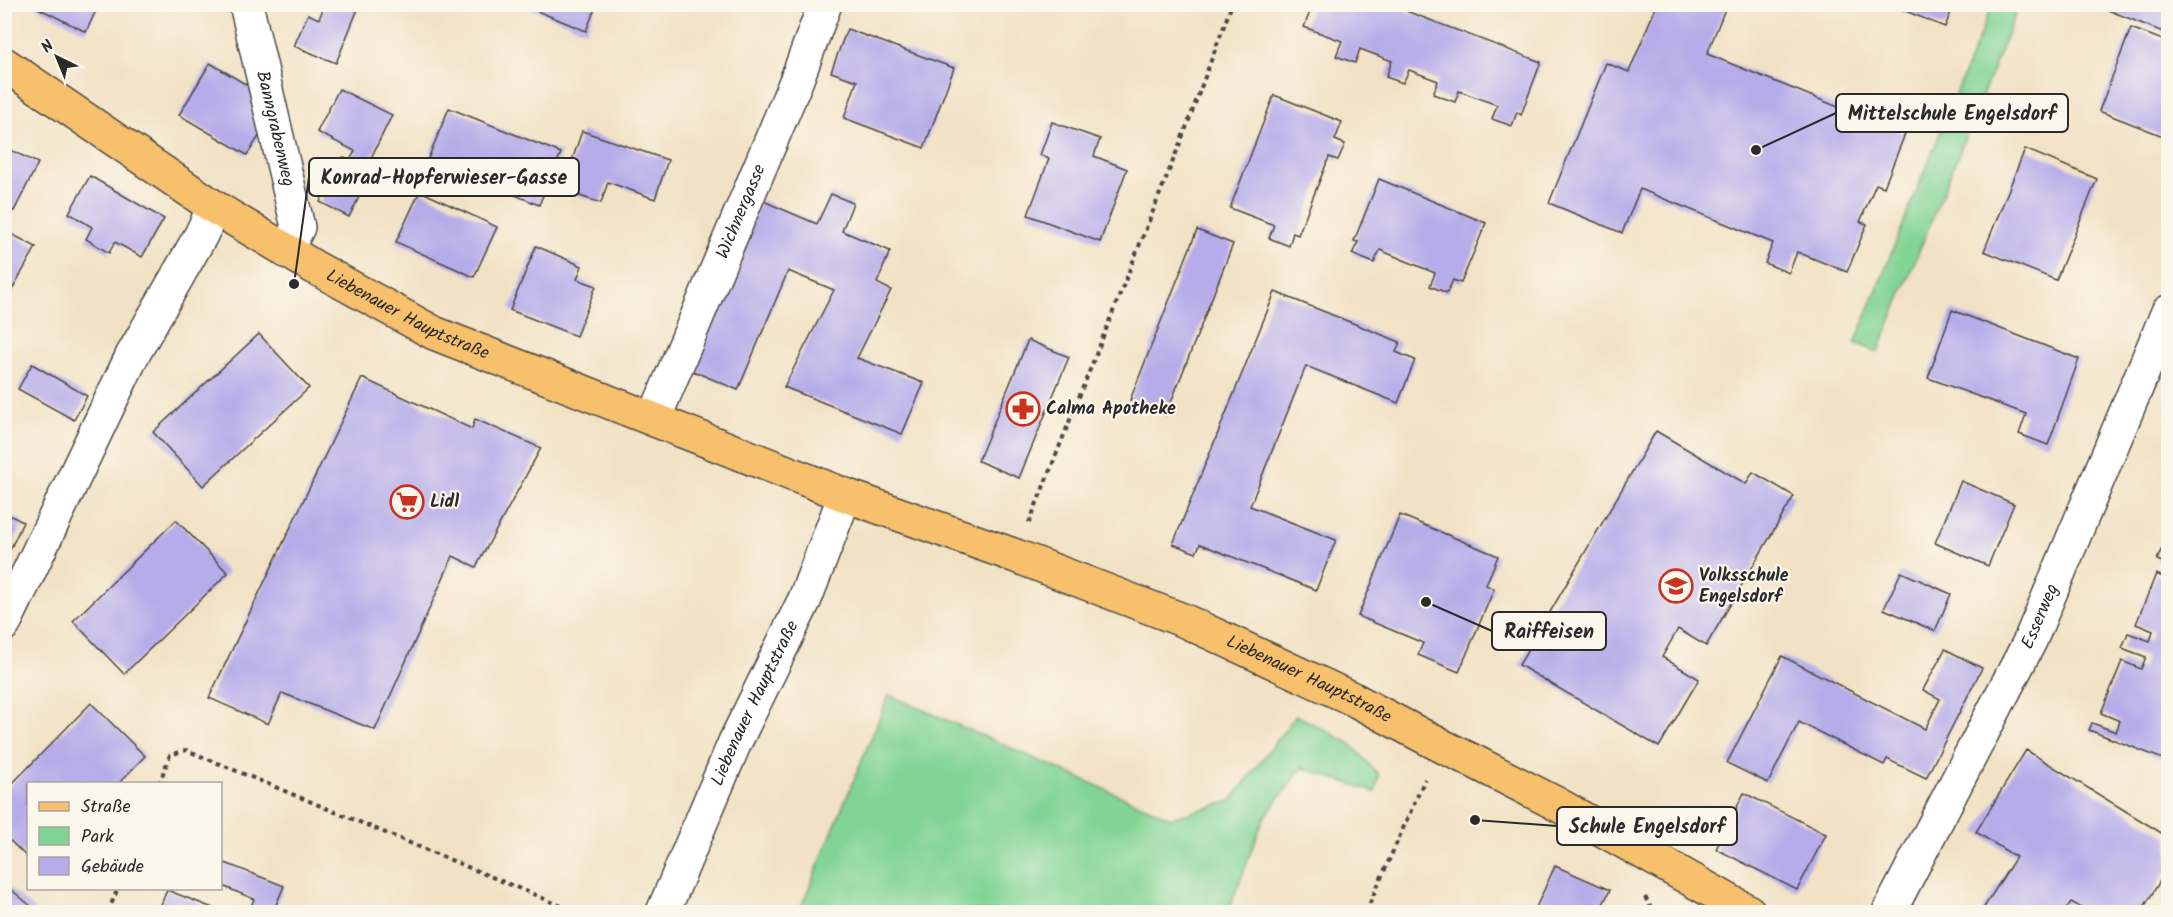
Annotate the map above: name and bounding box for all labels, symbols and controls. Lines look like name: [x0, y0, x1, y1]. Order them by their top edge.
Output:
north arrow: [27, 27, 87, 87]
text: N: [36, 35, 60, 60]
street label: Banngrabenweg: [248, 68, 303, 189]
callout: Mittelschule Engelsdorf: [1836, 94, 2068, 132]
text: Mittelschule Engelsdorf: [1848, 99, 2058, 131]
callout: Konrad-Hopferwieser-Gasse: [309, 158, 579, 196]
street label: Wichnergasse: [708, 160, 774, 263]
text: Konrad-Hopferwieser-Gasse: [321, 163, 567, 195]
street label: Liebenauer Hauptstraße: [320, 262, 494, 368]
pharmacy icon: Calma Apotheke: [1005, 391, 1041, 427]
place label: Calma Apotheke: [1046, 395, 1176, 424]
supermarket icon: Lidl: [389, 484, 425, 520]
place label: Lidl: [430, 488, 459, 517]
place label: Volksschule Engelsdorf: [1699, 562, 1789, 612]
school or university icon: Volksschule Engelsdorf: [1658, 568, 1694, 604]
street label: Esserweg: [2014, 579, 2067, 655]
callout: Raiffeisen: [1492, 612, 1606, 650]
street label: Liebenauer Hauptstraße: [703, 616, 807, 791]
text: Raiffeisen: [1504, 617, 1594, 649]
street label: Liebenauer Hauptstraße: [1221, 628, 1397, 731]
legend: [27, 782, 222, 890]
text: Straße: [81, 793, 131, 822]
callout: Schule Engelsdorf: [1557, 807, 1737, 845]
text: Schule Engelsdorf: [1569, 812, 1728, 844]
text: Park: [81, 823, 114, 852]
text: Gebäude: [81, 853, 144, 882]

